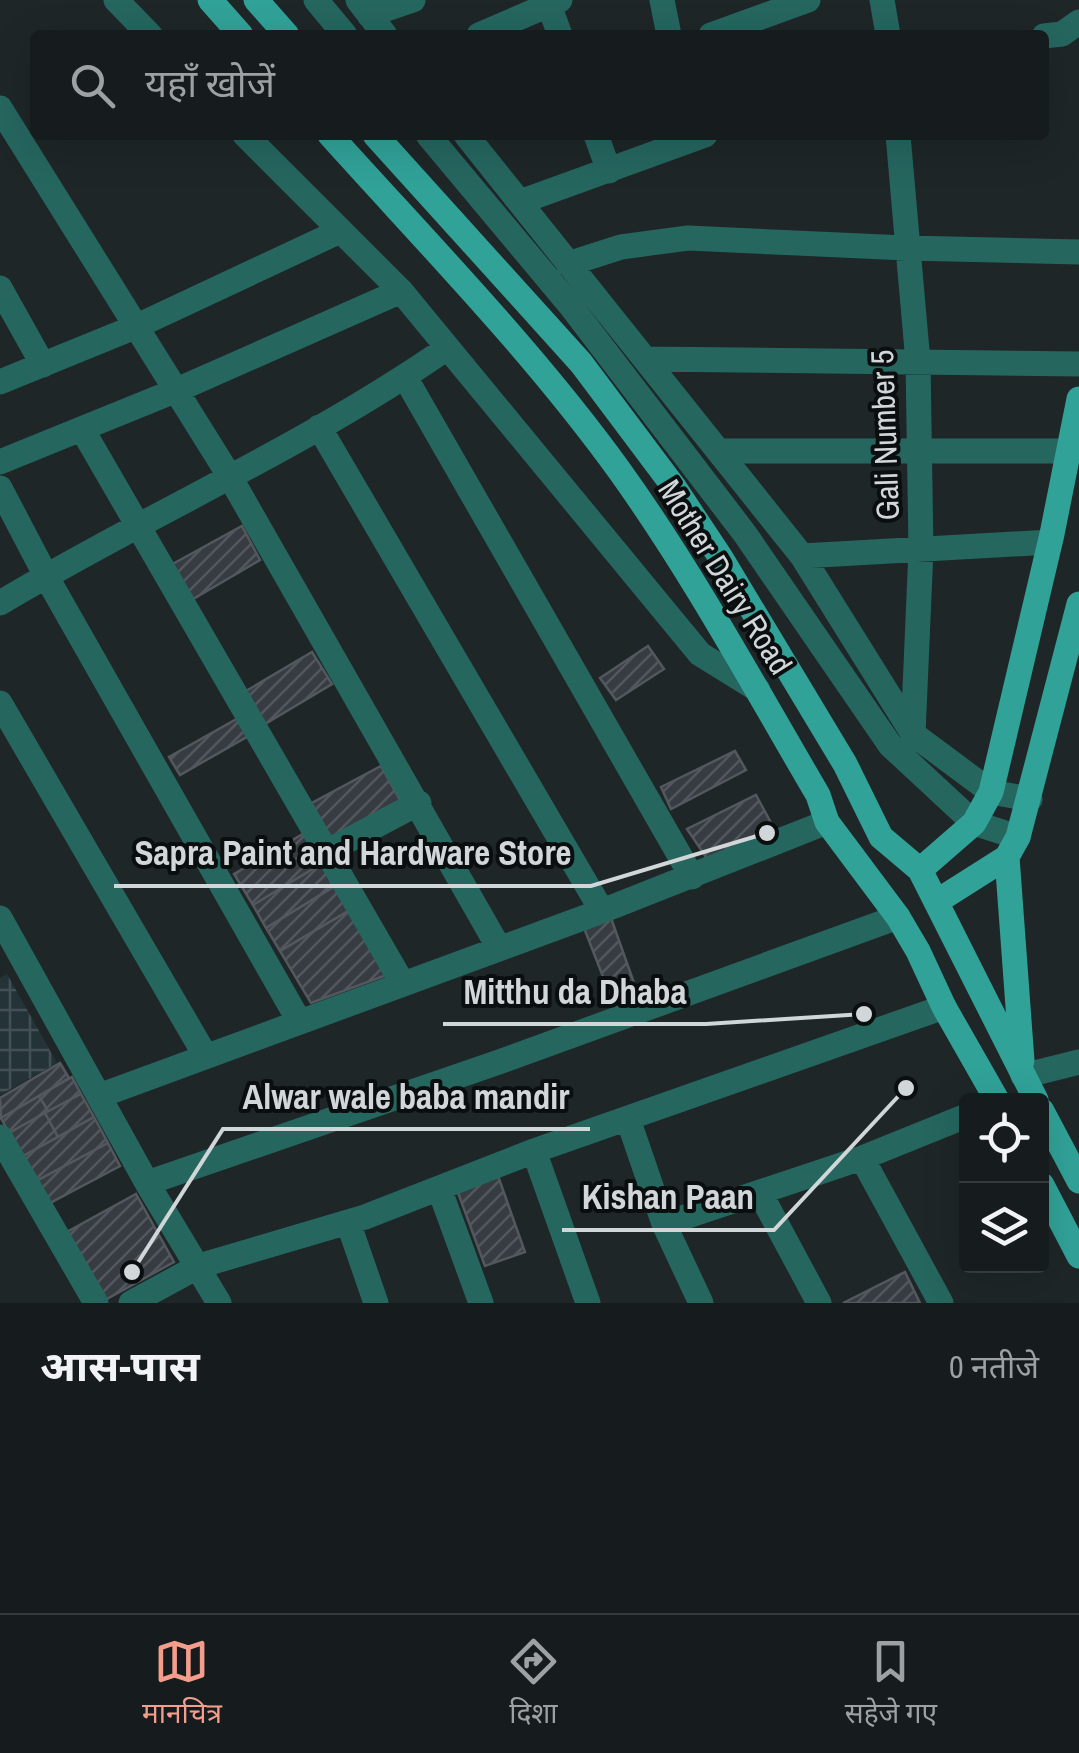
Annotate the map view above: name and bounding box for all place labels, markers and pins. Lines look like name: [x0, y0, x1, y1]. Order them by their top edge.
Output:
callout: Sapra Paint and Hardware Store: [114, 821, 591, 886]
callout: Mitthu da Dhaba: [443, 959, 706, 1024]
callout: Alwar wale baba mandir: [223, 1064, 590, 1129]
callout: Kishan Paan: [562, 1165, 774, 1230]

